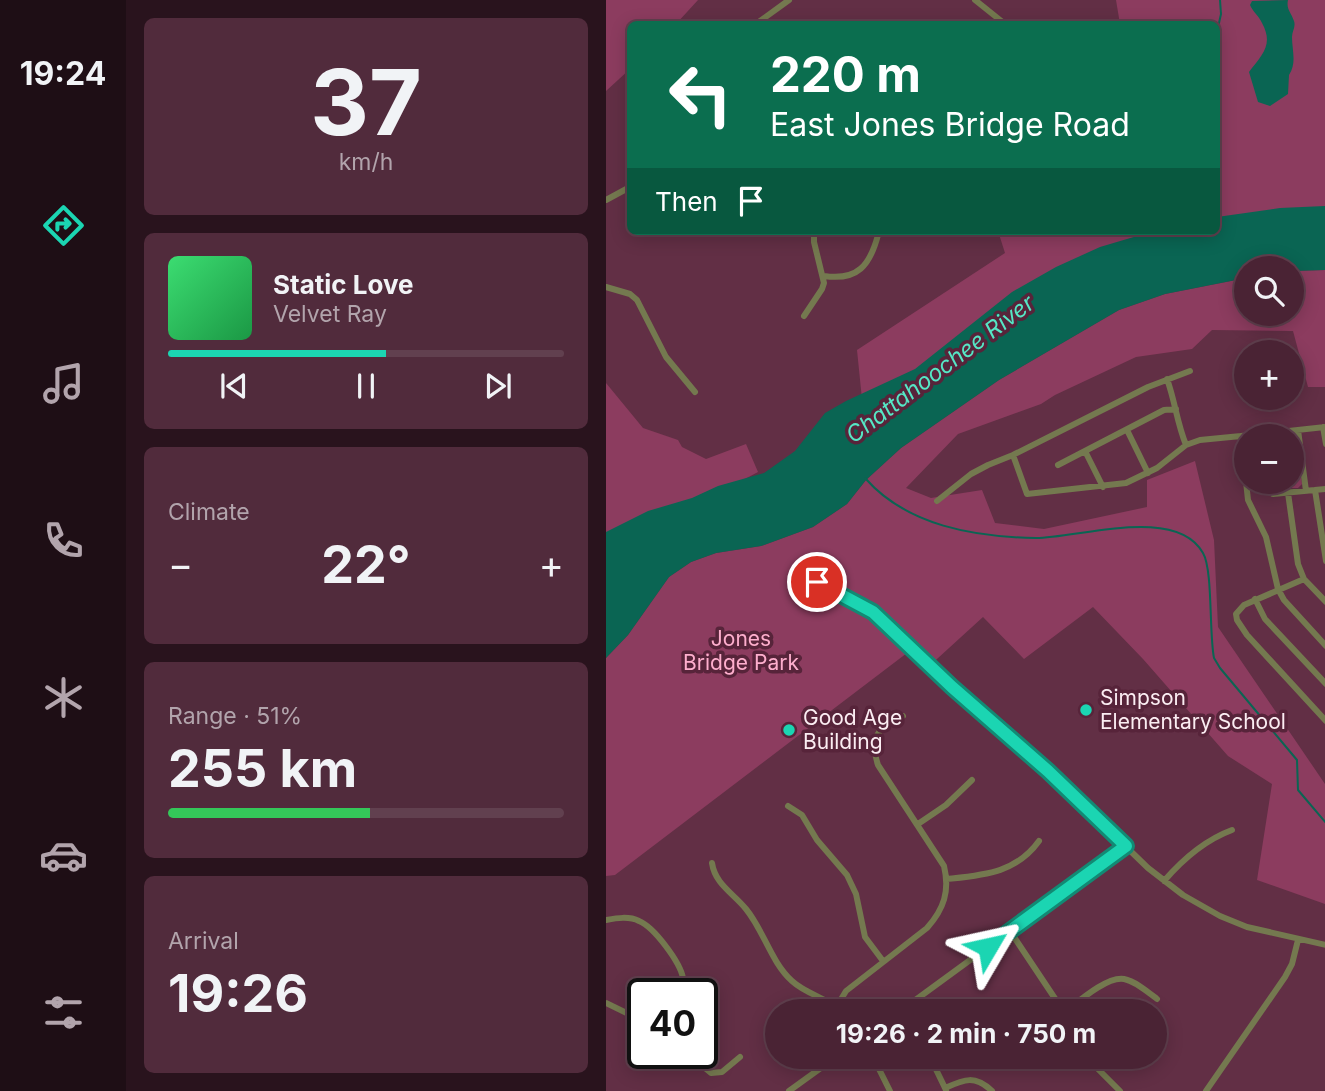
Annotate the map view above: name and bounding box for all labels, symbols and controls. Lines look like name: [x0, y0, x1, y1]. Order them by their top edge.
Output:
text: 220 m: [770, 45, 921, 104]
text: 37: [310, 47, 422, 157]
icon: left: [655, 49, 746, 140]
text: 19:24: [20, 54, 106, 93]
text: East Jones Bridge Road: [770, 105, 1130, 144]
text: km/h: [339, 148, 393, 176]
icon: arrive: [732, 182, 770, 220]
text: Then: [655, 186, 718, 217]
icon: directions: [39, 201, 88, 250]
map controls: [1234, 256, 1304, 494]
button: search: [1234, 256, 1304, 326]
text: Static Love: [273, 269, 414, 300]
water label: Chattahoochee River: [840, 288, 1041, 449]
text: Velvet Ray: [273, 300, 387, 328]
button: +: [1234, 340, 1304, 410]
icon: music: [39, 359, 88, 408]
icon: previous: [215, 367, 253, 405]
icon: pause: [347, 367, 385, 405]
icon: next: [479, 367, 517, 405]
button: −: [1234, 424, 1304, 494]
text: Climate: [168, 498, 250, 526]
icon: phone: [39, 516, 88, 565]
text: 22°: [321, 533, 411, 596]
text: −: [168, 541, 193, 587]
text: +: [539, 541, 564, 587]
pin: [787, 552, 847, 612]
icon: arrive: [798, 563, 836, 601]
park label: Jones Bridge Park: [683, 626, 799, 675]
icon: climate: [39, 673, 88, 722]
place label: Simpson Elementary School: [1100, 685, 1286, 734]
text: Range · 51%: [168, 702, 302, 730]
marker: Simpson Elementary School: [1078, 702, 1094, 718]
place label: Good Age Building: [803, 705, 902, 754]
marker: Good Age Building: [781, 722, 797, 738]
text: 255 km: [168, 737, 357, 800]
icon: car: [39, 831, 88, 880]
position arrow: [951, 910, 1025, 984]
text: Arrival: [168, 927, 239, 955]
text: 19:26: [168, 962, 308, 1025]
speed limit sign: 40: [627, 978, 718, 1069]
icon: filters: [39, 988, 88, 1037]
text: 19:26 · 2 min · 750 m: [836, 1018, 1096, 1049]

